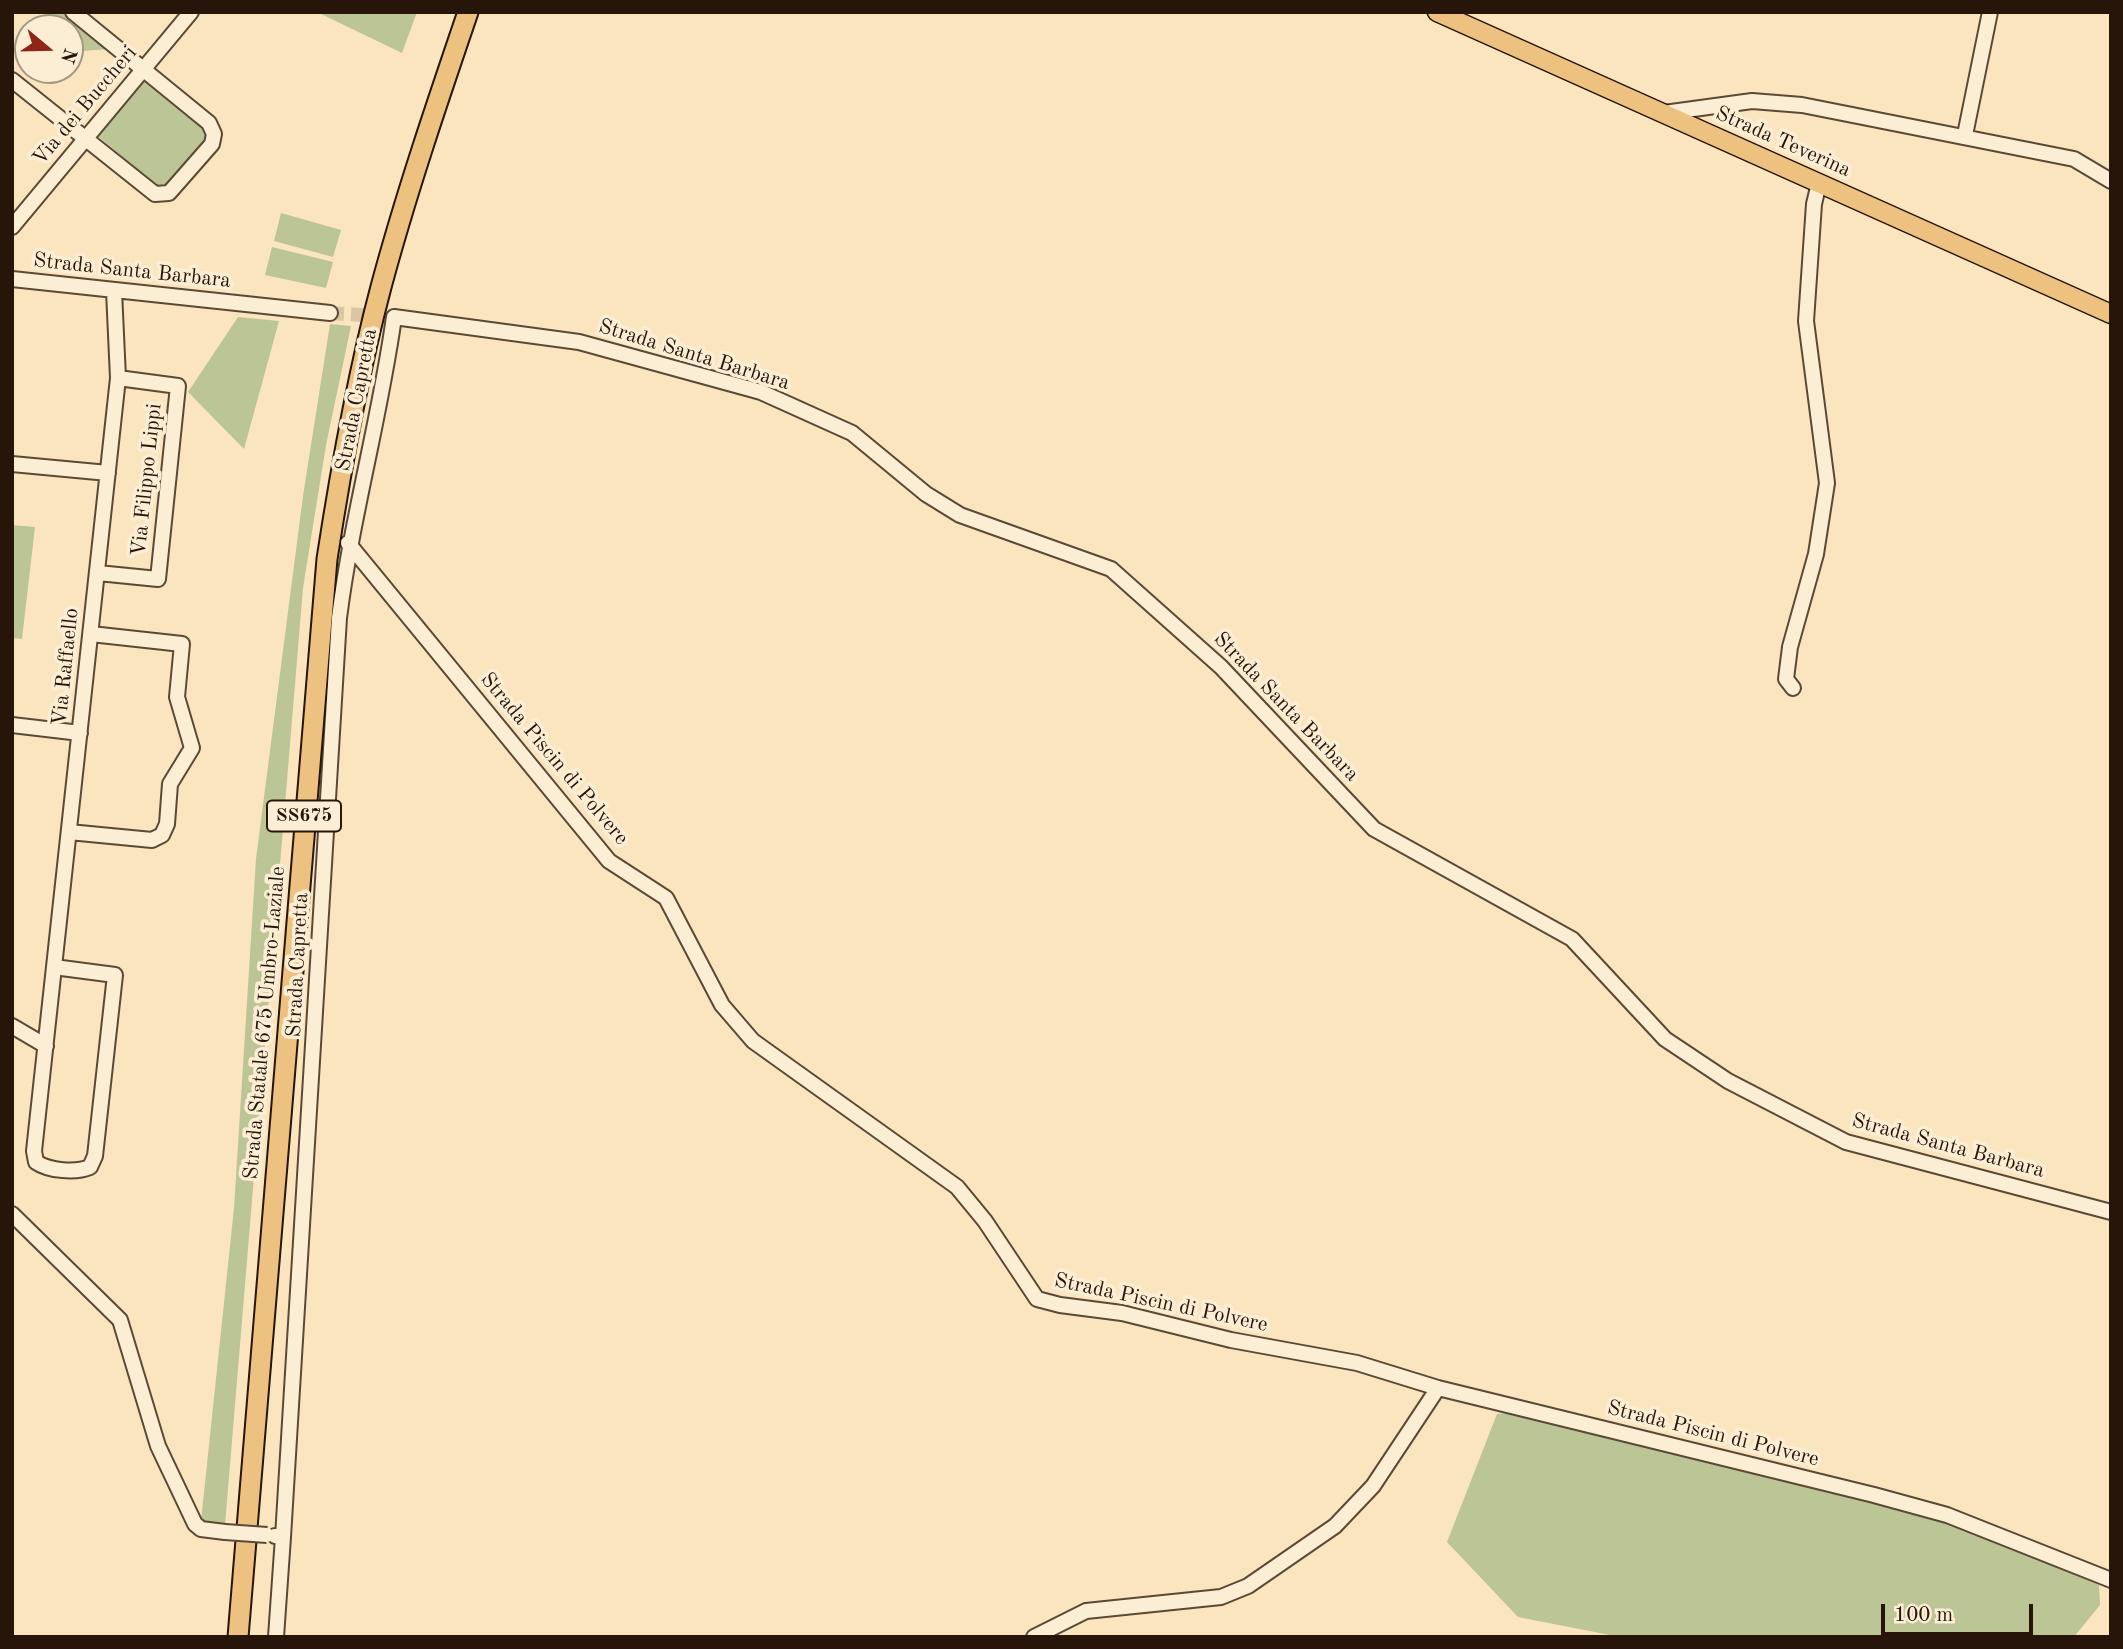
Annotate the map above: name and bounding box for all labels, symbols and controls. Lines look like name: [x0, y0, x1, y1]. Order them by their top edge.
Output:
north arrow: [14, 14, 84, 84]
street label: Via dei Buccheri: [28, 41, 142, 171]
text: N: [56, 45, 79, 65]
street label: Strada Teverina: [1711, 101, 1855, 183]
street label: Strada Santa Barbara: [32, 248, 232, 294]
street label: Strada Santa Barbara: [595, 314, 793, 396]
street label: Strada Capretta: [331, 326, 383, 474]
street label: Via Filippo Lippi: [126, 402, 168, 558]
street label: Via Raffaello: [47, 607, 85, 727]
street label: Strada Santa Barbara: [1208, 627, 1364, 787]
street label: Strada Piscin di Polvere: [474, 668, 634, 850]
road number: SS675: [267, 800, 341, 832]
street label: Strada Statale 675 Umbro-Laziale: [239, 865, 291, 1181]
street label: Strada Capretta: [282, 892, 314, 1038]
street label: Strada Santa Barbara: [1849, 1108, 2047, 1184]
street label: Strada Piscin di Polvere: [1052, 1268, 1270, 1338]
street label: Strada Piscin di Polvere: [1604, 1395, 1822, 1473]
scale bar: [1885, 1590, 2037, 1634]
text: 100 m: [1894, 1605, 1953, 1626]

